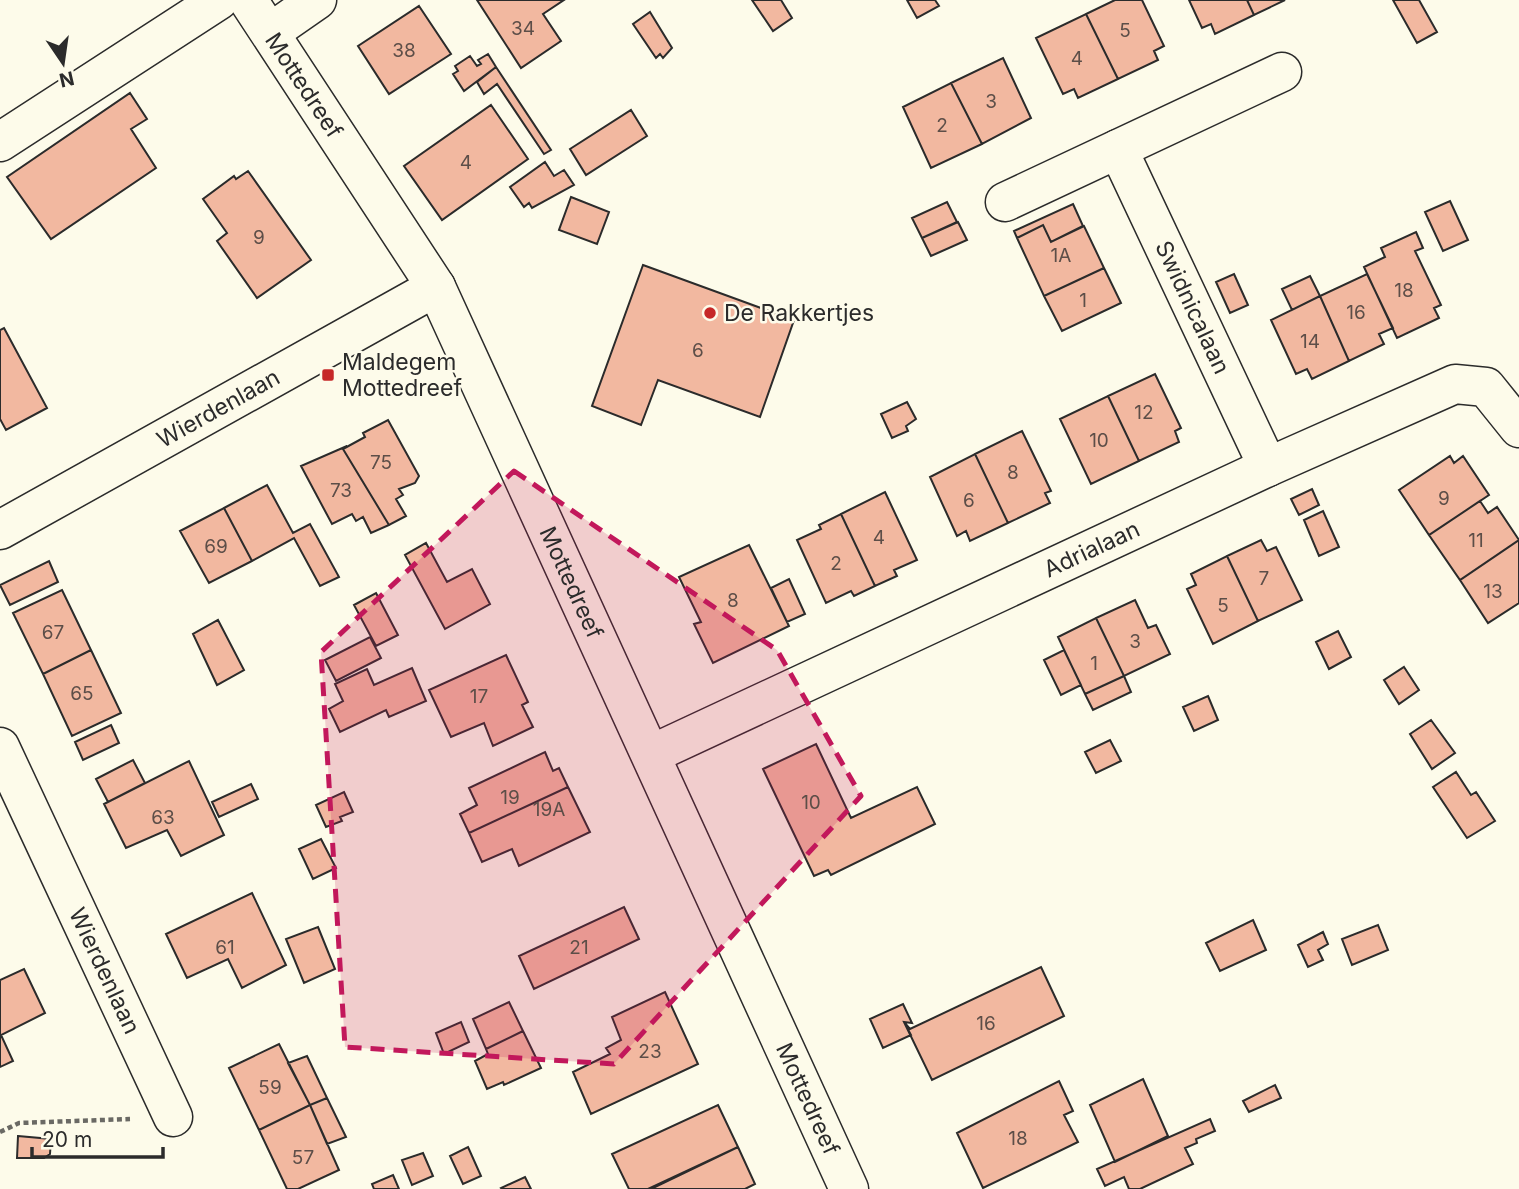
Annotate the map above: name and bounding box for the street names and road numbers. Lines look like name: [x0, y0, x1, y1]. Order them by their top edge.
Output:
street label: Mottedreef: [259, 27, 349, 144]
street label: Swidnicalaan: [1149, 236, 1236, 378]
street label: Wierdenlaan: [152, 363, 285, 454]
street label: Adrialaan: [1039, 515, 1144, 584]
street label: Mottedreef: [534, 522, 609, 643]
street label: Wierdenlaan: [63, 903, 146, 1038]
street label: Mottedreef: [770, 1038, 846, 1160]

